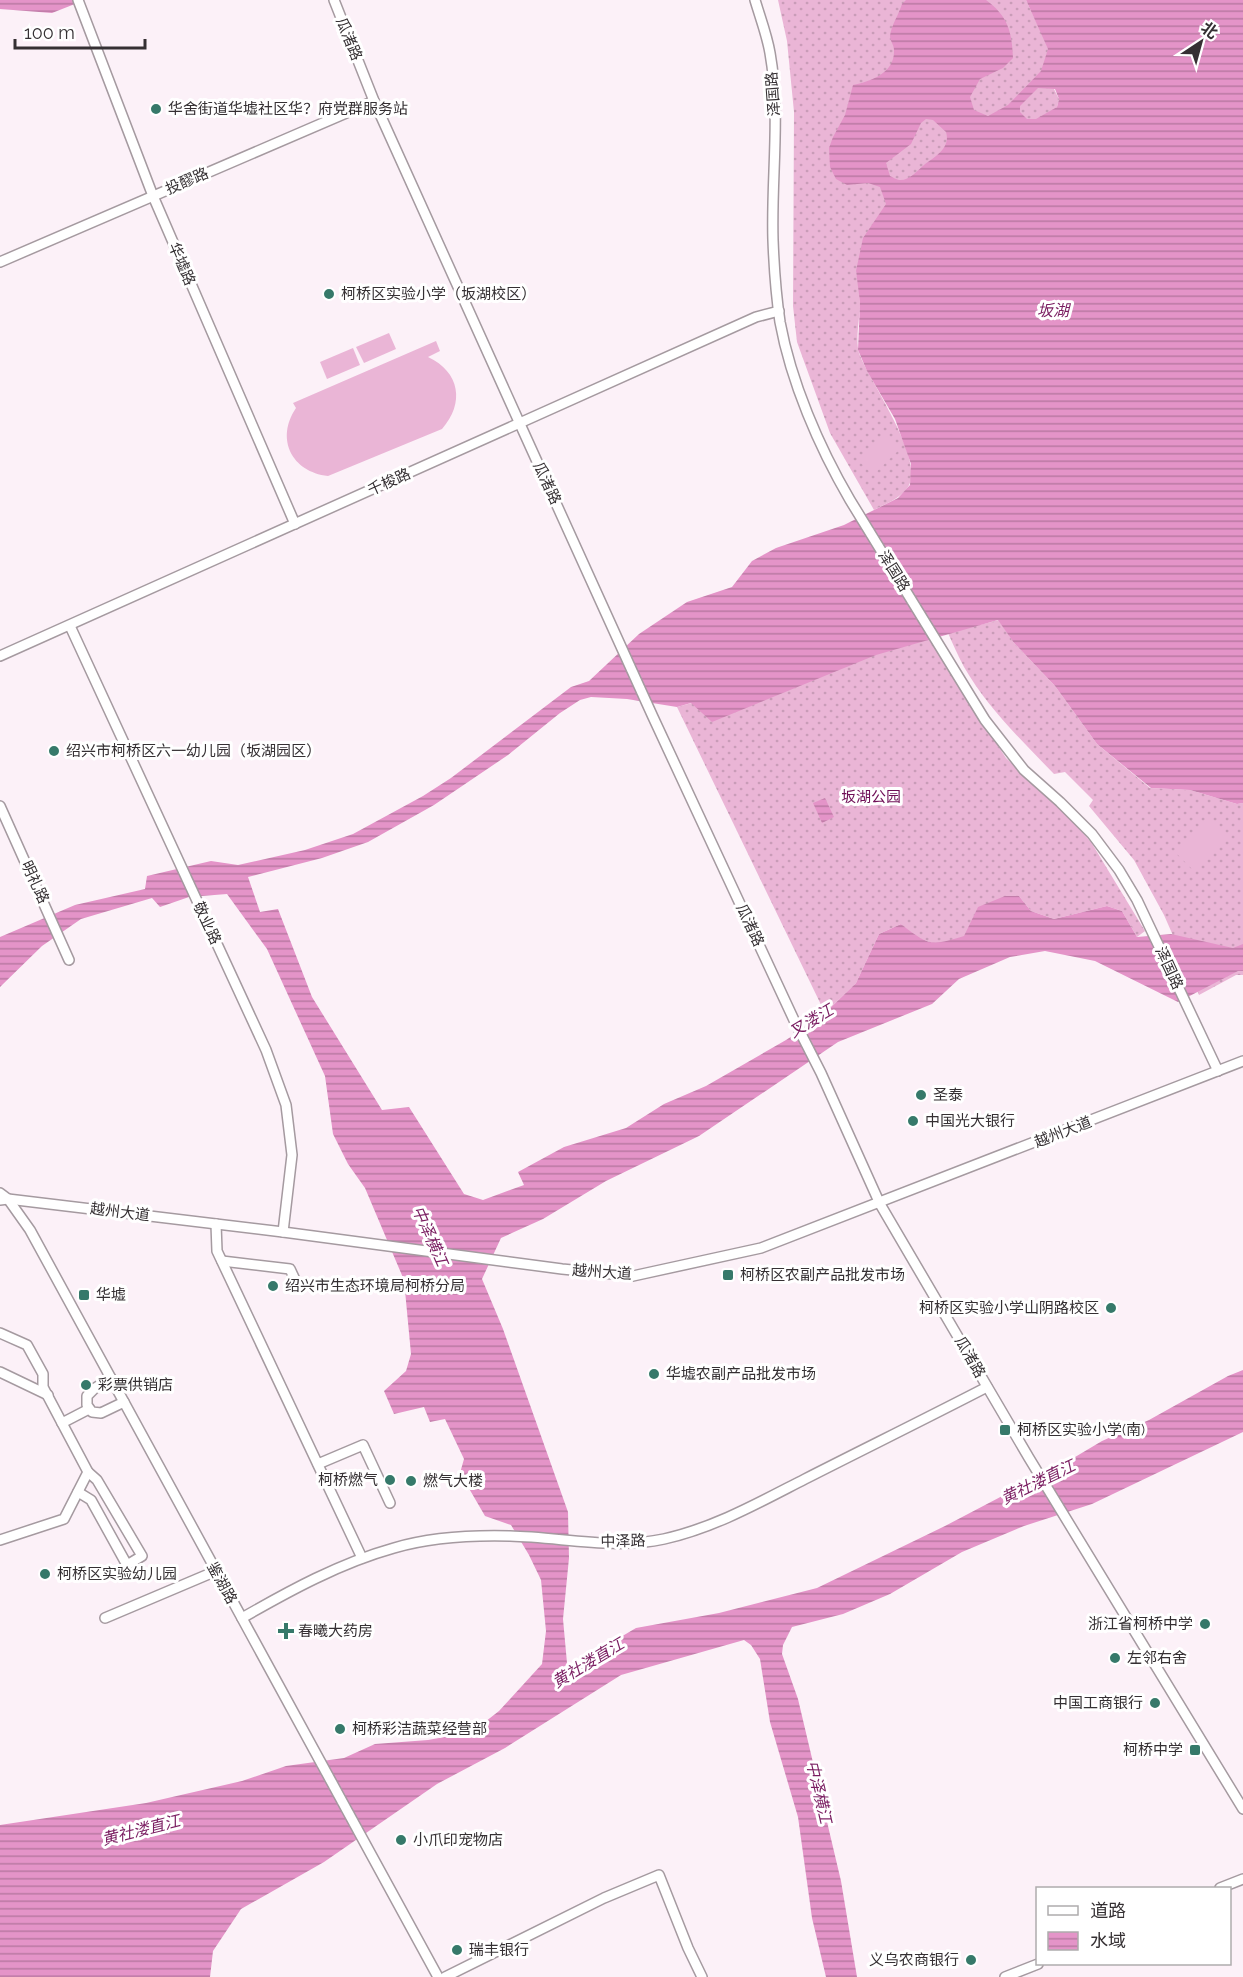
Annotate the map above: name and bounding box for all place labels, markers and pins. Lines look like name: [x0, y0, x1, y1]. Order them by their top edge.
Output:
place label: 华舍街道华墟社区华？府党群服务站: [168, 100, 408, 118]
marker: 华舍街道华墟社区华？府党群服务站: [149, 102, 163, 116]
place label: 柯桥区实验小学（坂湖校区）: [341, 285, 536, 303]
marker: 柯桥区实验小学（坂湖校区）: [322, 287, 336, 301]
place label: 绍兴市柯桥区六一幼儿园（坂湖园区）: [66, 742, 321, 760]
marker: 绍兴市柯桥区六一幼儿园（坂湖园区）: [47, 744, 61, 758]
place label: 圣泰: [933, 1086, 963, 1104]
marker: 圣泰: [914, 1088, 928, 1102]
place label: 中国光大银行: [925, 1112, 1015, 1130]
marker: 中国光大银行: [906, 1114, 920, 1128]
place label: 柯桥区农副产品批发市场: [740, 1266, 905, 1284]
marker: 柯桥区农副产品批发市场: [721, 1268, 735, 1282]
place label: 绍兴市生态环境局柯桥分局: [285, 1277, 465, 1295]
marker: 绍兴市生态环境局柯桥分局: [266, 1279, 280, 1293]
place label: 华墟: [96, 1286, 126, 1304]
marker: 华墟: [77, 1288, 91, 1302]
place label: 柯桥区实验小学山阴路校区: [919, 1299, 1099, 1317]
marker: 柯桥区实验小学山阴路校区: [1104, 1301, 1118, 1315]
place label: 华墟农副产品批发市场: [666, 1365, 816, 1383]
marker: 华墟农副产品批发市场: [647, 1367, 661, 1381]
place label: 彩票供销店: [98, 1376, 173, 1394]
marker: 彩票供销店: [79, 1378, 93, 1392]
place label: 柯桥区实验小学(南): [1017, 1421, 1145, 1439]
marker: 柯桥区实验小学(南): [998, 1423, 1012, 1437]
place label: 柯桥燃气: [318, 1471, 378, 1489]
place label: 燃气大楼: [423, 1472, 483, 1490]
marker: 柯桥燃气: [383, 1473, 397, 1487]
marker: 燃气大楼: [404, 1474, 418, 1488]
place label: 柯桥区实验幼儿园: [57, 1565, 177, 1583]
marker: 柯桥区实验幼儿园: [38, 1567, 52, 1581]
place label: 浙江省柯桥中学: [1088, 1615, 1193, 1633]
marker: 浙江省柯桥中学: [1198, 1617, 1212, 1631]
place label: 春曦大药房: [298, 1622, 373, 1640]
marker: 春曦大药房: [279, 1624, 293, 1638]
place label: 左邻右舍: [1127, 1649, 1187, 1667]
marker: 左邻右舍: [1108, 1651, 1122, 1665]
place label: 中国工商银行: [1053, 1694, 1143, 1712]
marker: 中国工商银行: [1148, 1696, 1162, 1710]
place label: 柯桥彩洁蔬菜经营部: [352, 1720, 487, 1738]
marker: 柯桥彩洁蔬菜经营部: [333, 1722, 347, 1736]
place label: 柯桥中学: [1123, 1741, 1183, 1759]
marker: 柯桥中学: [1188, 1743, 1202, 1757]
place label: 小爪印宠物店: [413, 1831, 503, 1849]
marker: 小爪印宠物店: [394, 1833, 408, 1847]
place label: 瑞丰银行: [469, 1941, 529, 1959]
marker: 瑞丰银行: [450, 1943, 464, 1957]
place label: 义乌农商银行: [869, 1951, 959, 1969]
marker: 义乌农商银行: [964, 1953, 978, 1967]

